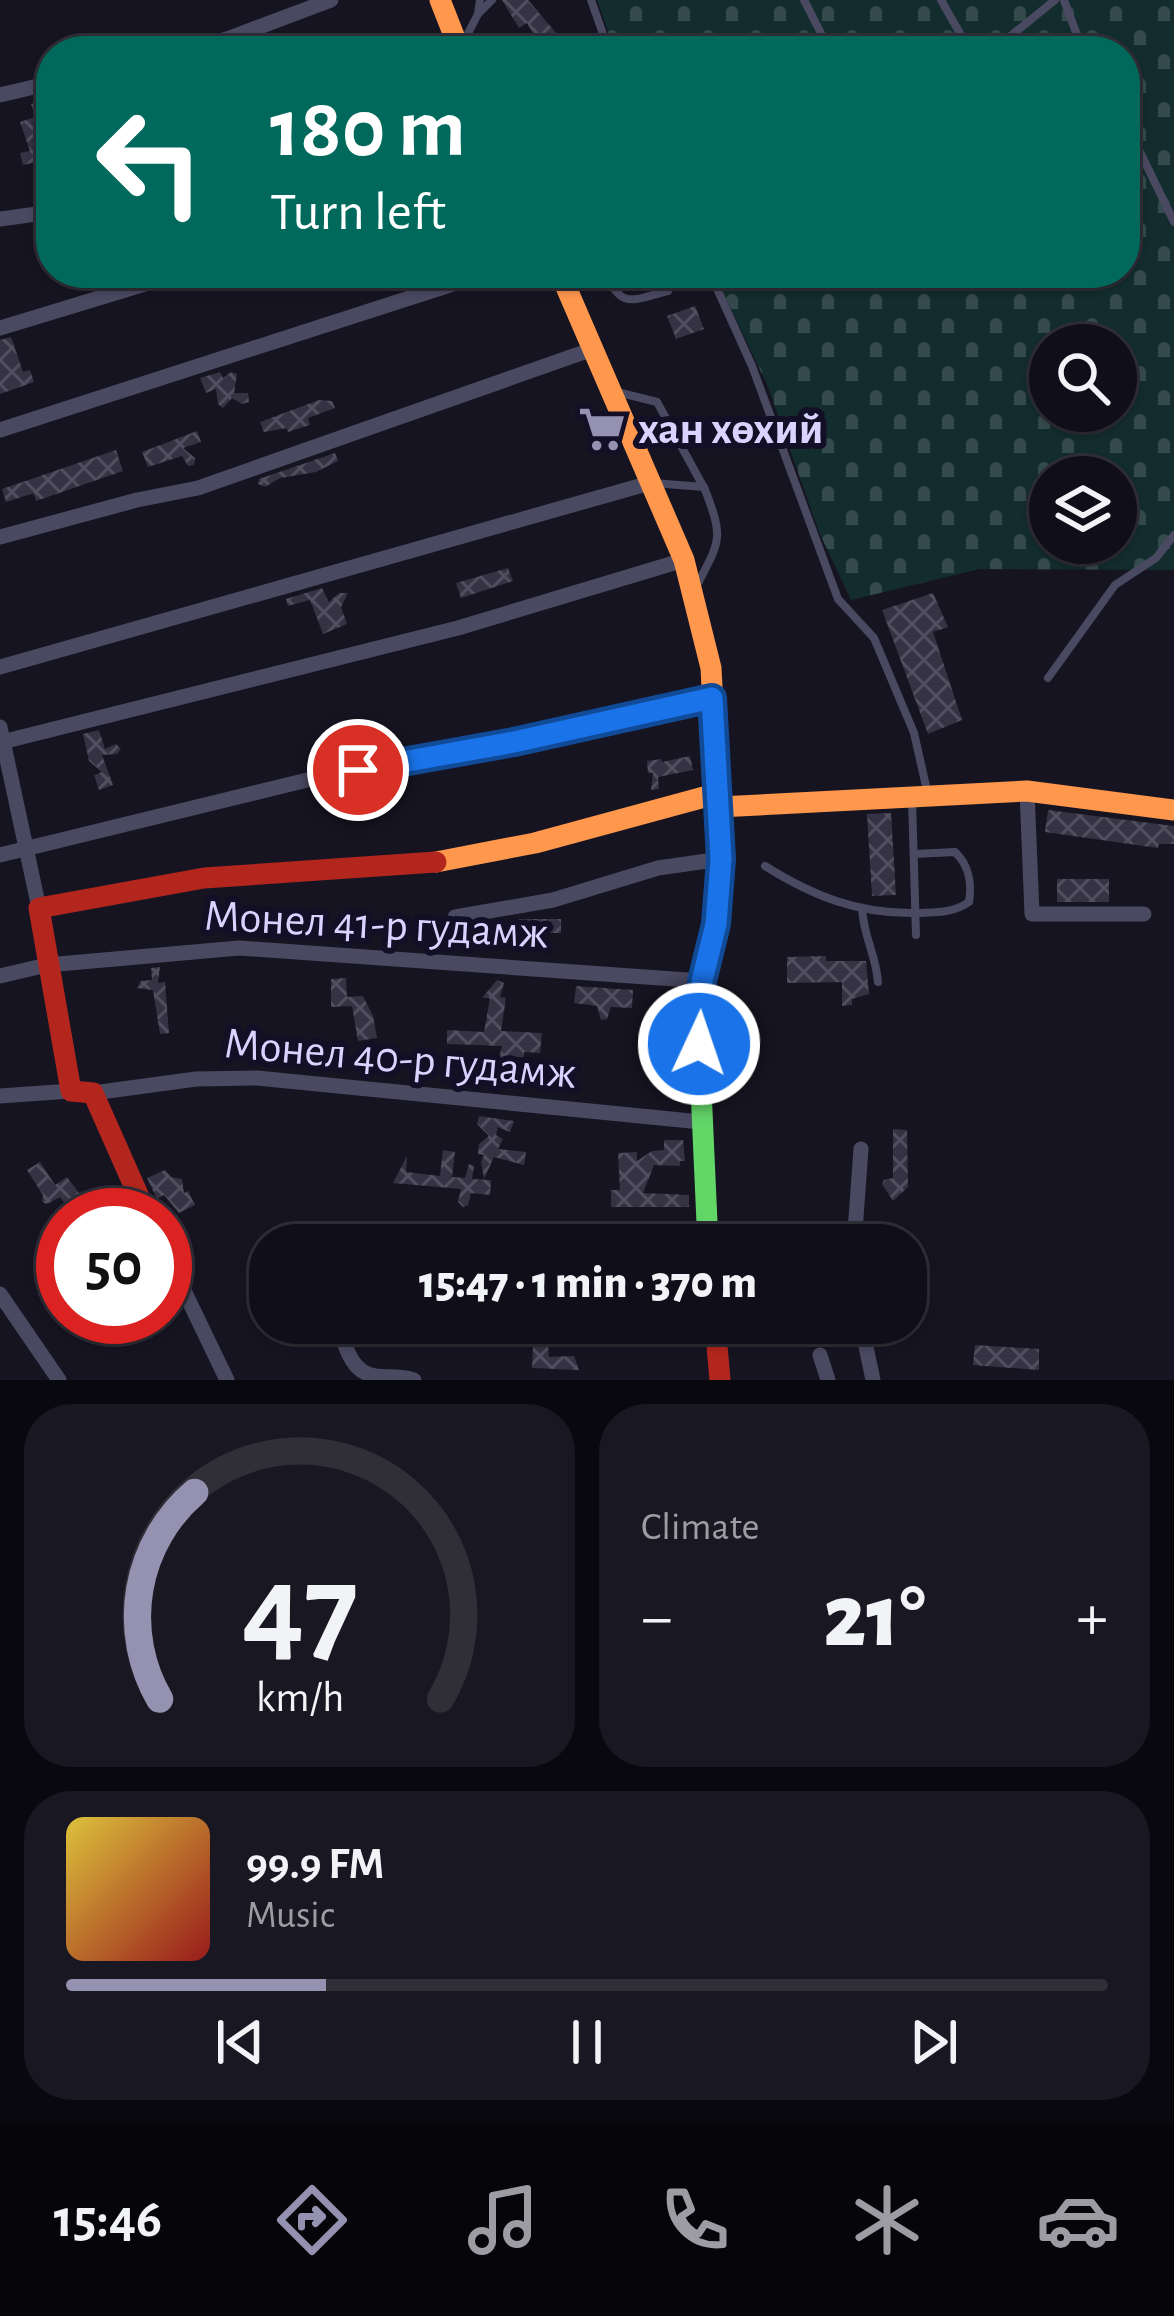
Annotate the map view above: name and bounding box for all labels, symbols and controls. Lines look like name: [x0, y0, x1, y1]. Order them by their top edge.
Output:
icon: left: [72, 84, 228, 240]
text: 180 m: [270, 88, 466, 172]
text: Turn left: [270, 186, 446, 240]
map controls: [1029, 324, 1137, 564]
button: search: [1029, 324, 1137, 432]
supermarket icon: хан хөхий: [577, 404, 627, 454]
place label: хан хөхий: [638, 407, 824, 452]
button: layers: [1029, 456, 1137, 564]
pin: [307, 719, 409, 821]
icon: arrive: [325, 737, 391, 803]
street label: Монел 41-р гудамж: [203, 894, 549, 956]
position arrow: [636, 981, 762, 1107]
street label: Монел 40-р гудамж: [222, 1021, 578, 1097]
speed limit sign: 50: [36, 1188, 192, 1344]
text: 15:47 · 1 min · 370 m: [419, 1261, 757, 1306]
text: Climate: [641, 1508, 759, 1547]
text: 47: [241, 1548, 358, 1673]
text: 21°: [823, 1573, 926, 1663]
text: −: [641, 1585, 673, 1651]
text: +: [1076, 1585, 1108, 1651]
text: km/h: [255, 1676, 344, 1719]
text: 99.9 FM: [246, 1842, 384, 1887]
text: Music: [246, 1896, 335, 1935]
icon: previous: [207, 2009, 273, 2075]
icon: pause: [554, 2009, 620, 2075]
icon: next: [901, 2009, 967, 2075]
icon: directions: [270, 2178, 354, 2262]
icon: music: [461, 2178, 545, 2262]
icon: phone: [653, 2178, 737, 2262]
icon: climate: [845, 2178, 929, 2262]
icon: car: [1036, 2178, 1120, 2262]
text: 15:46: [54, 2193, 162, 2247]

